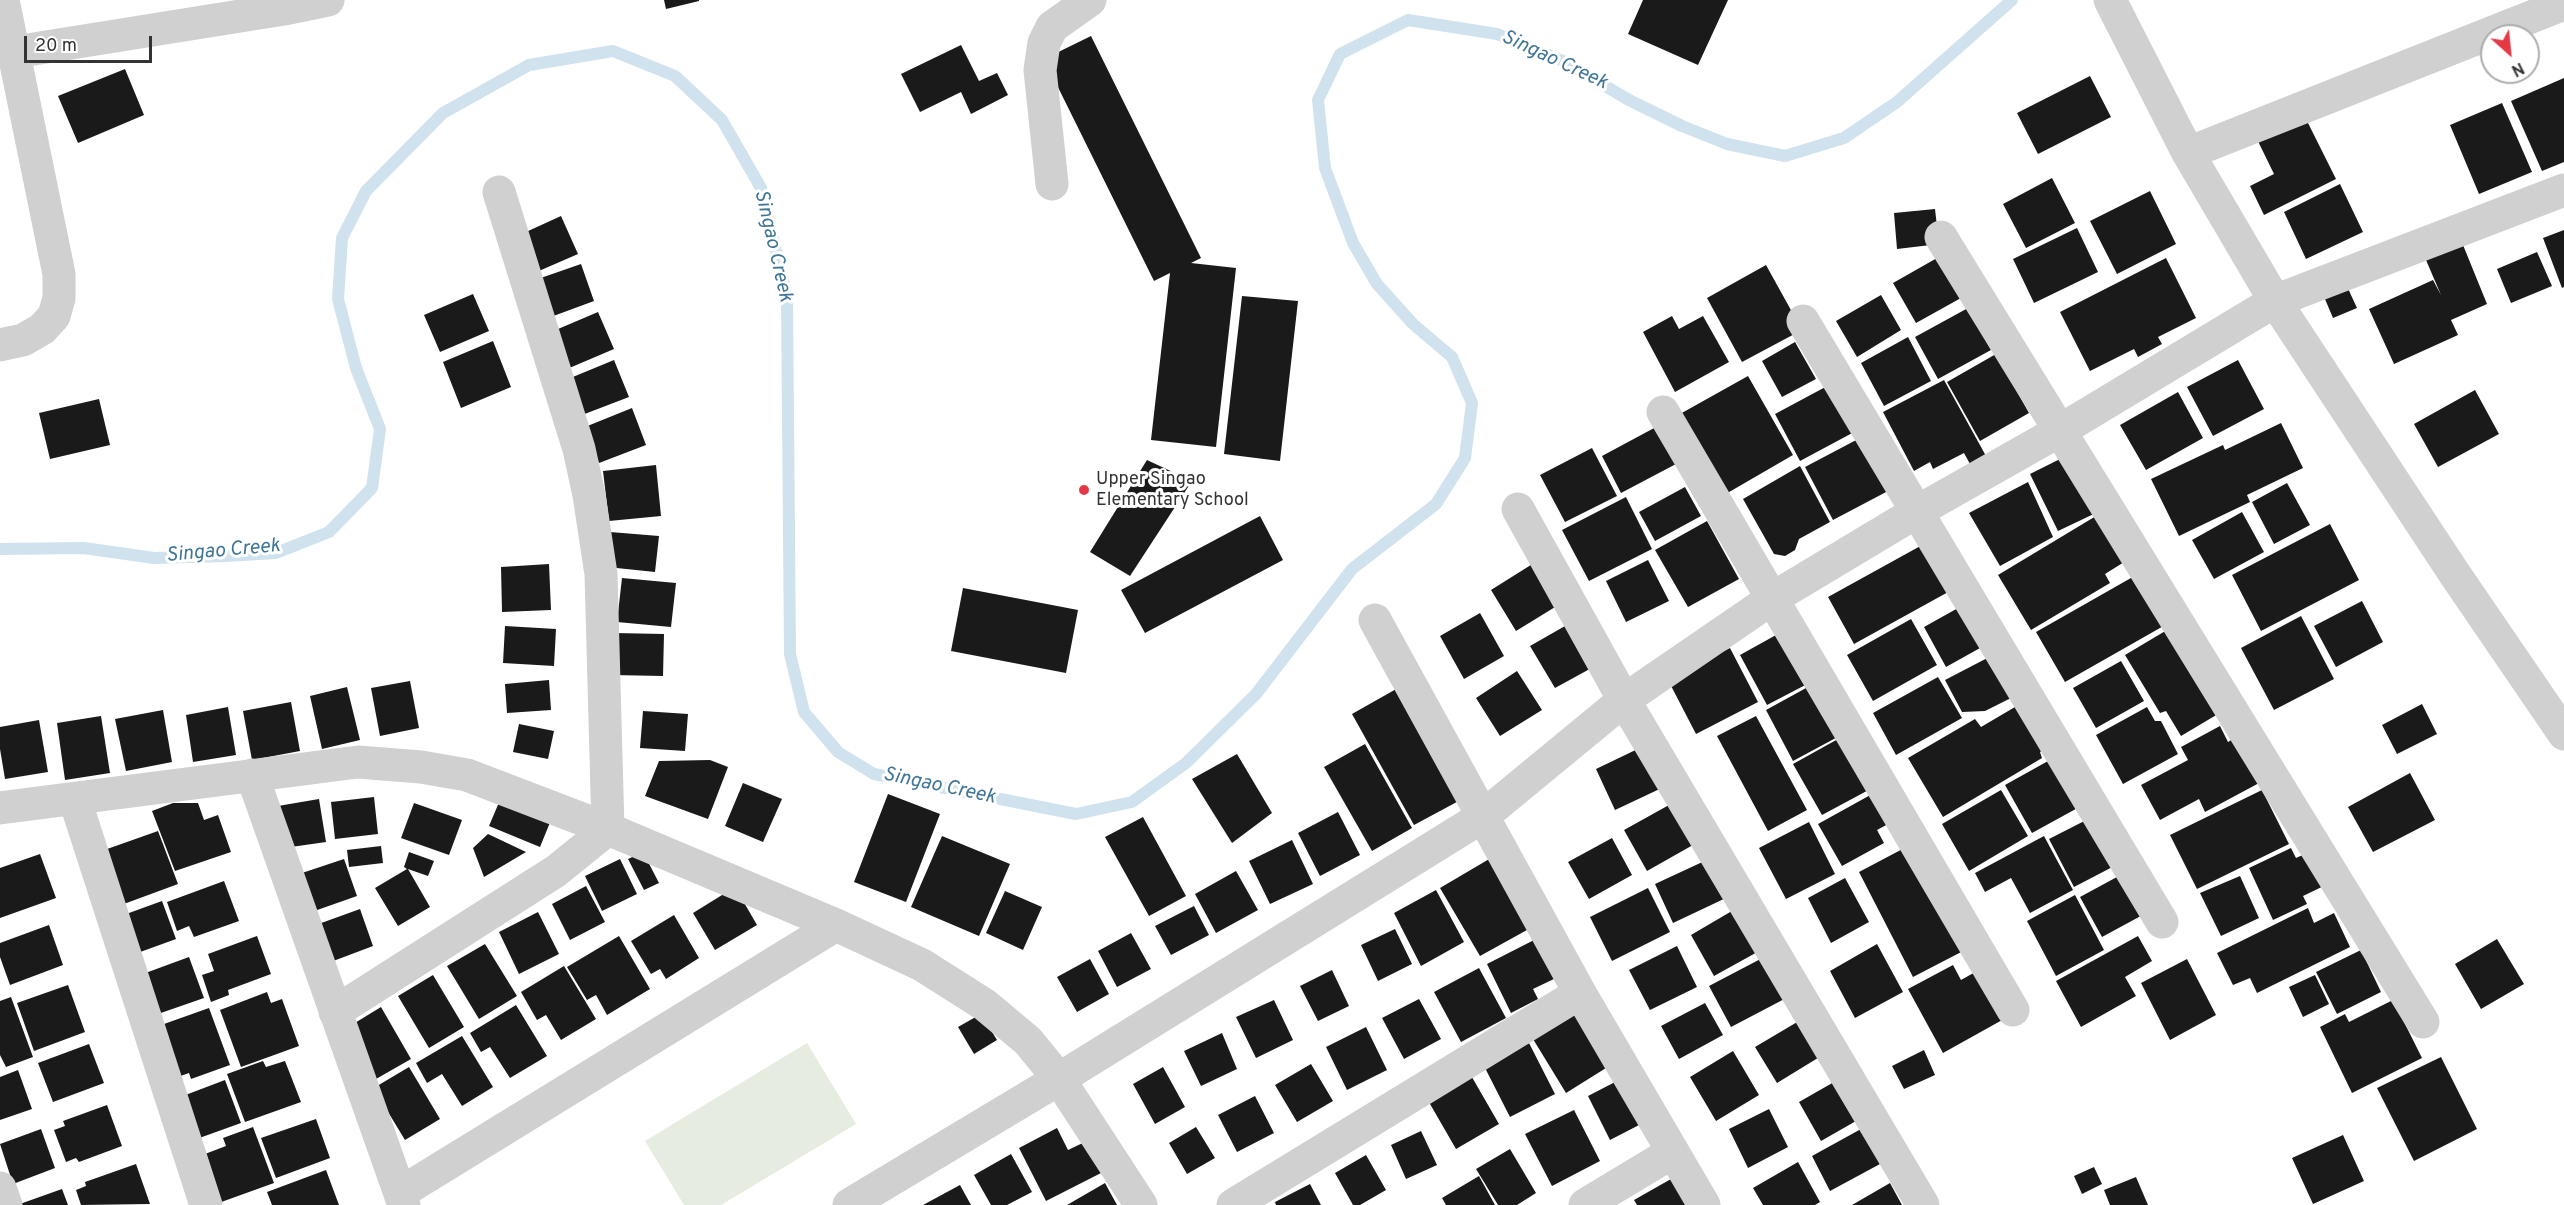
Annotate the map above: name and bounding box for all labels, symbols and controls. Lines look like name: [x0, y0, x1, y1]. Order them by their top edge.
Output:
scale bar: [27, 24, 154, 62]
north arrow: [2480, 24, 2540, 84]
water label: Singao Creek: [1497, 26, 1611, 96]
text: 20 m: [35, 35, 77, 58]
text: N: [2508, 57, 2527, 80]
water label: Singao Creek: [747, 188, 797, 304]
place label: Upper Singao Elementary School: [1096, 469, 1249, 512]
marker: Upper Singao Elementary School: [1077, 483, 1091, 497]
water label: Singao Creek: [165, 535, 281, 569]
water label: Singao Creek: [881, 763, 997, 811]

